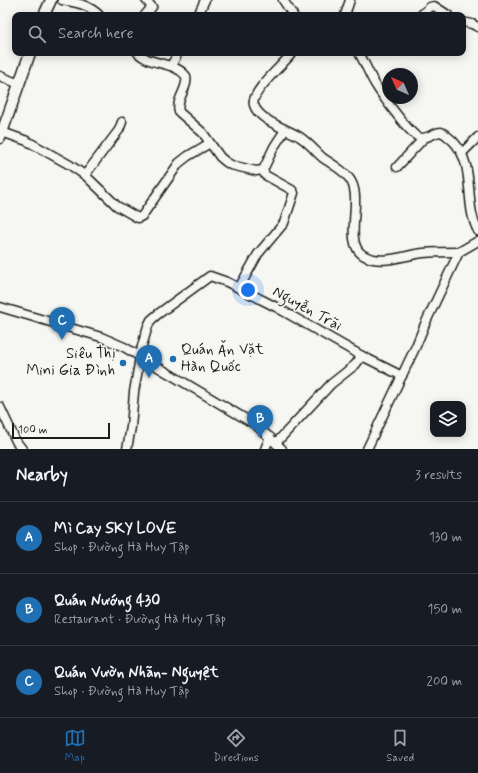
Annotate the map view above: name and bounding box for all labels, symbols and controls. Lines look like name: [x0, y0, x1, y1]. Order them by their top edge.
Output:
search box: [12, 12, 466, 56]
icon: search: [26, 23, 48, 45]
text: Search here: [58, 24, 134, 44]
north arrow: [382, 68, 418, 104]
your location: [238, 280, 258, 300]
street label: Nguyễn Trãi: [268, 282, 345, 337]
pin: C: [49, 307, 75, 340]
place label: Quán Ăn Vặt Hàn Quốc: [181, 340, 264, 377]
place label: Siêu Thị Mini Gia Đình: [26, 344, 115, 381]
pin: A: [136, 345, 162, 378]
marker: Quán Ăn Vặt Hàn Quốc: [168, 354, 178, 364]
marker: Siêu Thị Mini Gia Đình: [118, 358, 128, 368]
map controls: [430, 401, 466, 437]
button: layers: [430, 401, 466, 437]
pin: B: [247, 405, 273, 438]
scale bar: [12, 421, 110, 440]
text: 100 m: [18, 423, 48, 437]
text: Nearby: [16, 464, 68, 486]
text: 3 results: [415, 467, 462, 484]
text: Mì Cay SKY LOVE: [54, 519, 176, 539]
text: A: [25, 529, 33, 546]
text: 130 m: [429, 529, 462, 546]
text: Shop · Đường Hà Huy Tập: [54, 539, 190, 556]
text: Quán Nướng 430: [54, 591, 160, 611]
text: B: [25, 601, 33, 618]
text: 150 m: [428, 601, 462, 618]
text: Restaurant · Đường Hà Huy Tập: [54, 611, 226, 628]
text: Quán Vườn Nhãn- Nguyệt: [54, 663, 219, 683]
text: C: [24, 673, 34, 690]
text: 200 m: [427, 673, 462, 690]
text: Shop · Đường Hà Huy Tập: [54, 683, 190, 700]
tab: Map: [64, 727, 86, 765]
tab: Directions: [213, 727, 259, 765]
tab: Saved: [386, 727, 414, 765]

